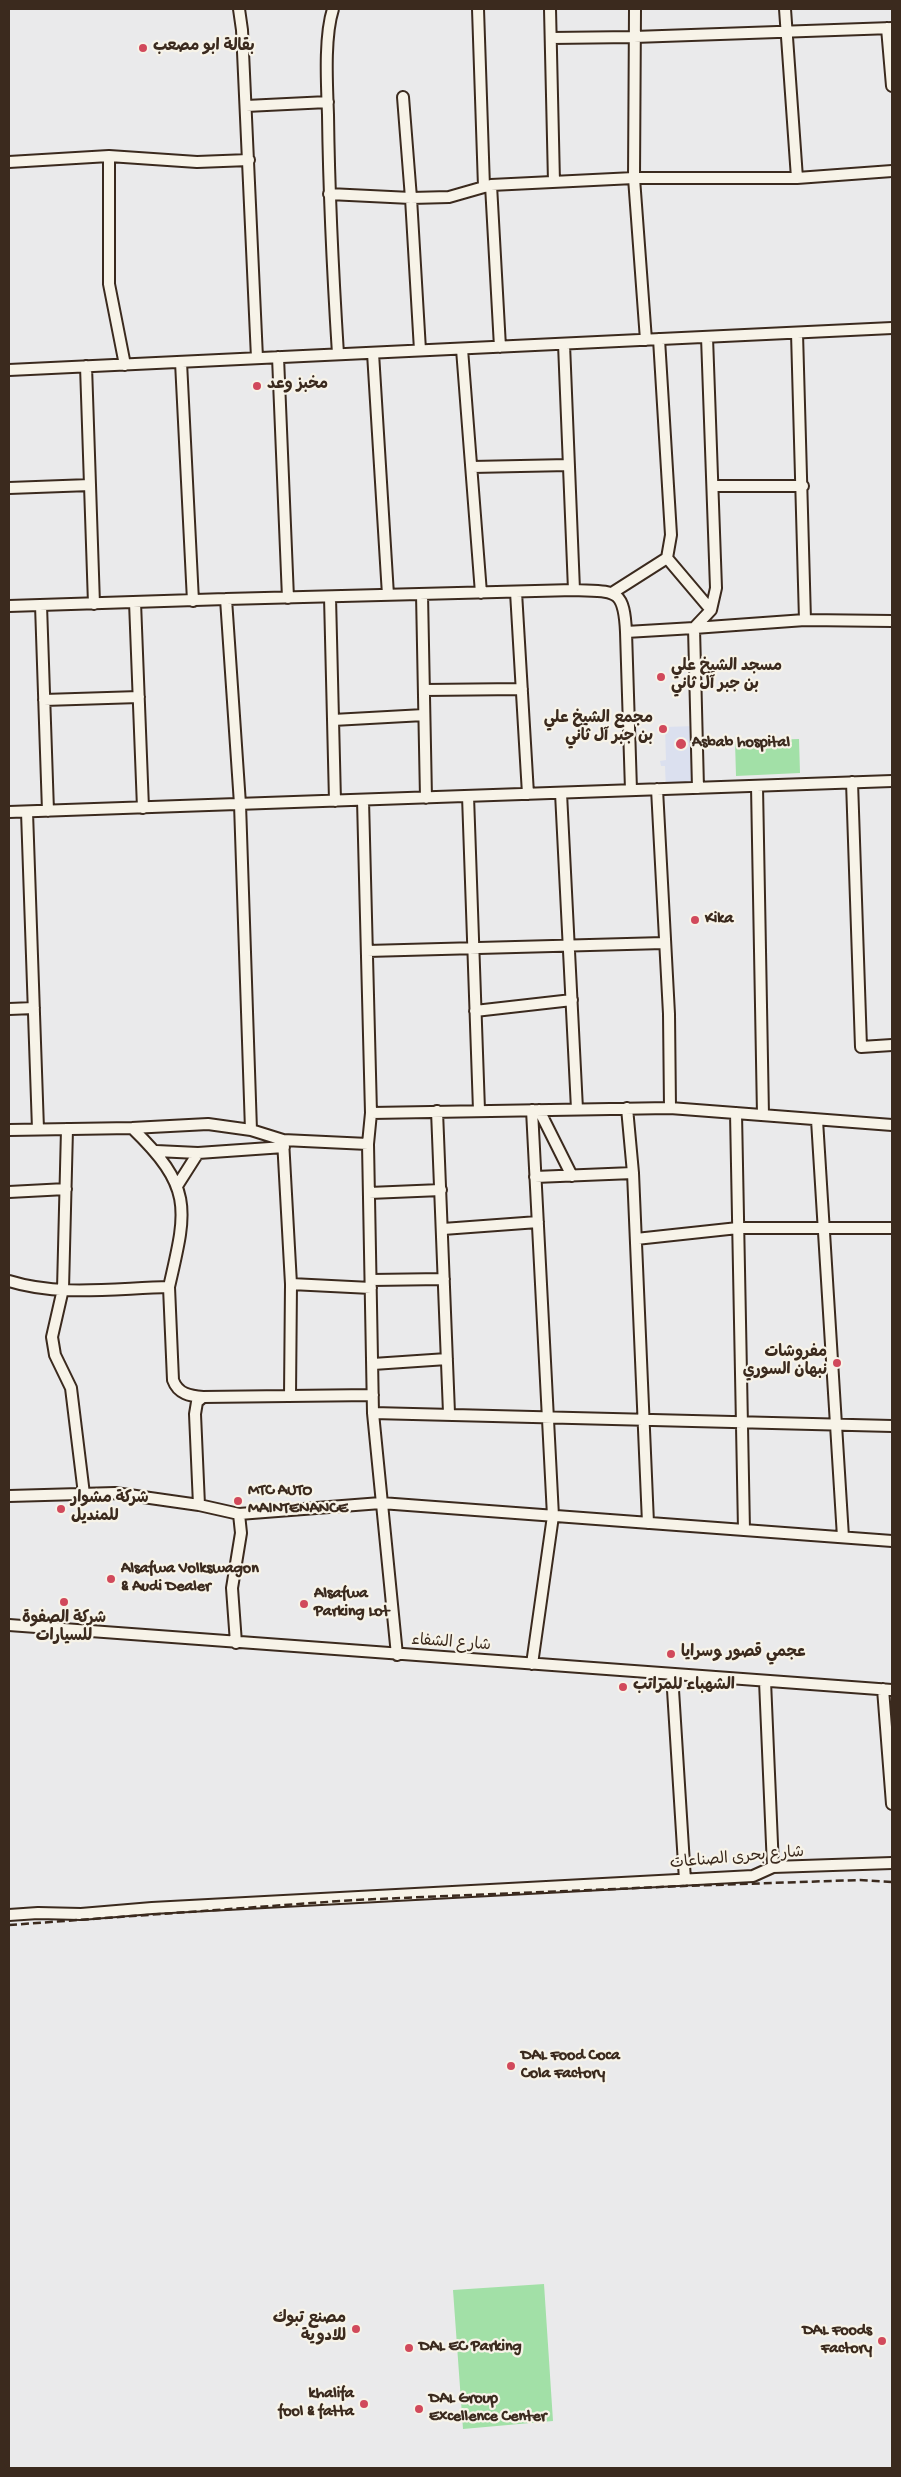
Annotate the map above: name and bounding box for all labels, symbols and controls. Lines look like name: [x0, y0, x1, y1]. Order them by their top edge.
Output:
place label: بقالة ابو مصعب: [153, 38, 254, 58]
marker: بقالة ابو مصعب: [137, 42, 149, 54]
place label: مخبز وعد: [267, 376, 328, 396]
marker: مخبز وعد: [251, 380, 263, 392]
place label: مسجد الشيخ علي بن جبر آل ثاني: [671, 658, 782, 696]
marker: مسجد الشيخ علي بن جبر آل ثاني: [655, 671, 667, 683]
place label: مجمع الشيخ علي بن جبر آل ثاني: [544, 710, 653, 748]
marker: مجمع الشيخ علي بن جبر آل ثاني: [657, 723, 669, 735]
place label: Asbab hospital: [692, 734, 790, 754]
marker: Asbab hospital: [674, 737, 688, 751]
place label: Kika: [705, 910, 733, 930]
marker: Kika: [689, 914, 701, 926]
place label: مفروشات نبهان السوري: [743, 1344, 827, 1382]
marker: مفروشات نبهان السوري: [831, 1357, 843, 1369]
place label: MTC AUTO MAINTENANCE: [248, 1482, 348, 1520]
place label: شركة مشوار للمنديل: [71, 1490, 149, 1528]
marker: MTC AUTO MAINTENANCE: [232, 1495, 244, 1507]
marker: شركة مشوار للمنديل: [55, 1503, 67, 1515]
place label: Alsafwa Volkswagon & Audi Dealer: [121, 1560, 259, 1598]
marker: Alsafwa Volkswagon & Audi Dealer: [105, 1573, 117, 1585]
place label: Alsafwa Parking Lot: [314, 1585, 389, 1623]
marker: شركة الصفوة للسيارات: [58, 1596, 70, 1608]
marker: Alsafwa Parking Lot: [298, 1598, 310, 1610]
place label: شركة الصفوة للسيارات: [22, 1610, 106, 1648]
street label: شارع الشفاء: [411, 1632, 491, 1656]
place label: عجمي قصور وسرايا: [681, 1644, 806, 1664]
marker: عجمي قصور وسرايا: [665, 1648, 677, 1660]
place label: الشهباء للمراتب: [633, 1677, 735, 1697]
marker: الشهباء للمراتب: [617, 1681, 629, 1693]
street label: شارع بحرى الصناعات: [669, 1844, 805, 1874]
place label: DAL Food Coca Cola Factory: [521, 2047, 620, 2085]
marker: DAL Food Coca Cola Factory: [505, 2060, 517, 2072]
place label: مصنع تبوك للادوية: [273, 2310, 346, 2348]
place label: DAL Foods Factory: [802, 2322, 872, 2360]
marker: مصنع تبوك للادوية: [350, 2323, 362, 2335]
marker: DAL Foods Factory: [876, 2335, 888, 2347]
place label: DAL EC Parking: [419, 2338, 522, 2358]
marker: DAL EC Parking: [403, 2342, 415, 2354]
place label: khalifa fool & fatta: [278, 2385, 354, 2423]
place label: DAL Group Excellence Center: [429, 2390, 546, 2428]
marker: khalifa fool & fatta: [358, 2398, 370, 2410]
marker: DAL Group Excellence Center: [413, 2403, 425, 2415]

